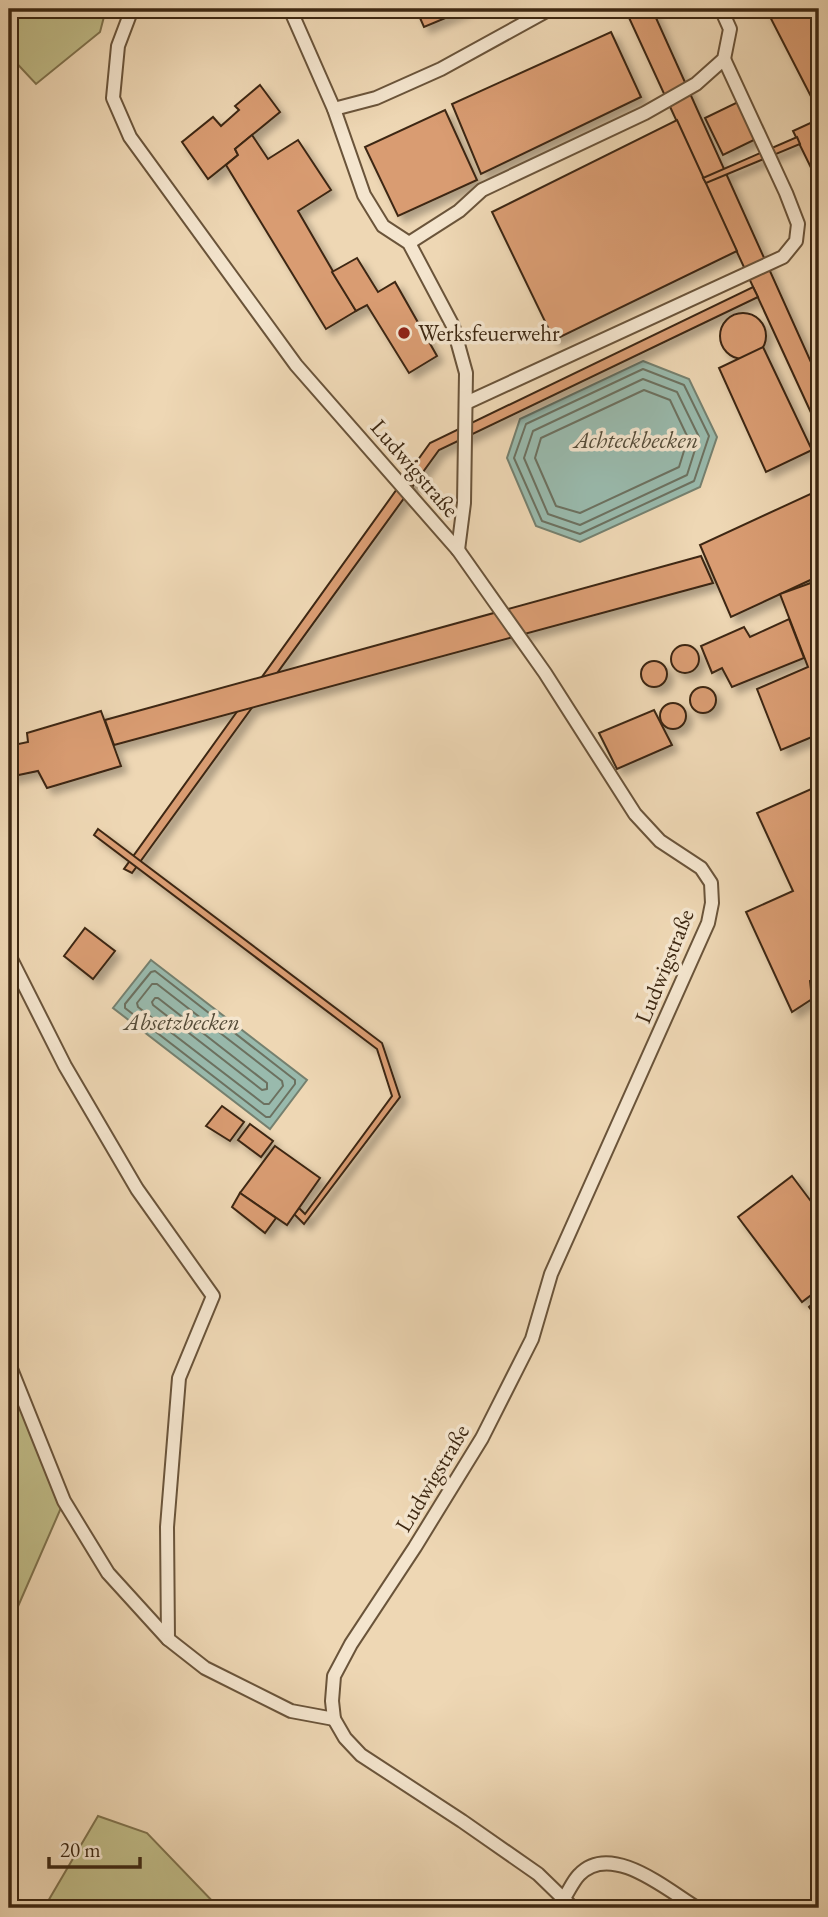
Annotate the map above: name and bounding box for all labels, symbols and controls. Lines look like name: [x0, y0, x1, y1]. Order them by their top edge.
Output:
place label: Werksfeuerwehr: [418, 318, 560, 348]
marker: Werksfeuerwehr: [396, 325, 412, 341]
street label: Ludwigstraße: [364, 413, 466, 523]
water label: Achteckbecken: [572, 424, 698, 455]
street label: Ludwigstraße: [627, 904, 701, 1028]
water label: Absetzbecken: [122, 1006, 240, 1037]
street label: Ludwigstraße: [388, 1419, 476, 1537]
scale bar: [49, 1826, 140, 1870]
text: 20 m: [60, 1836, 101, 1863]

